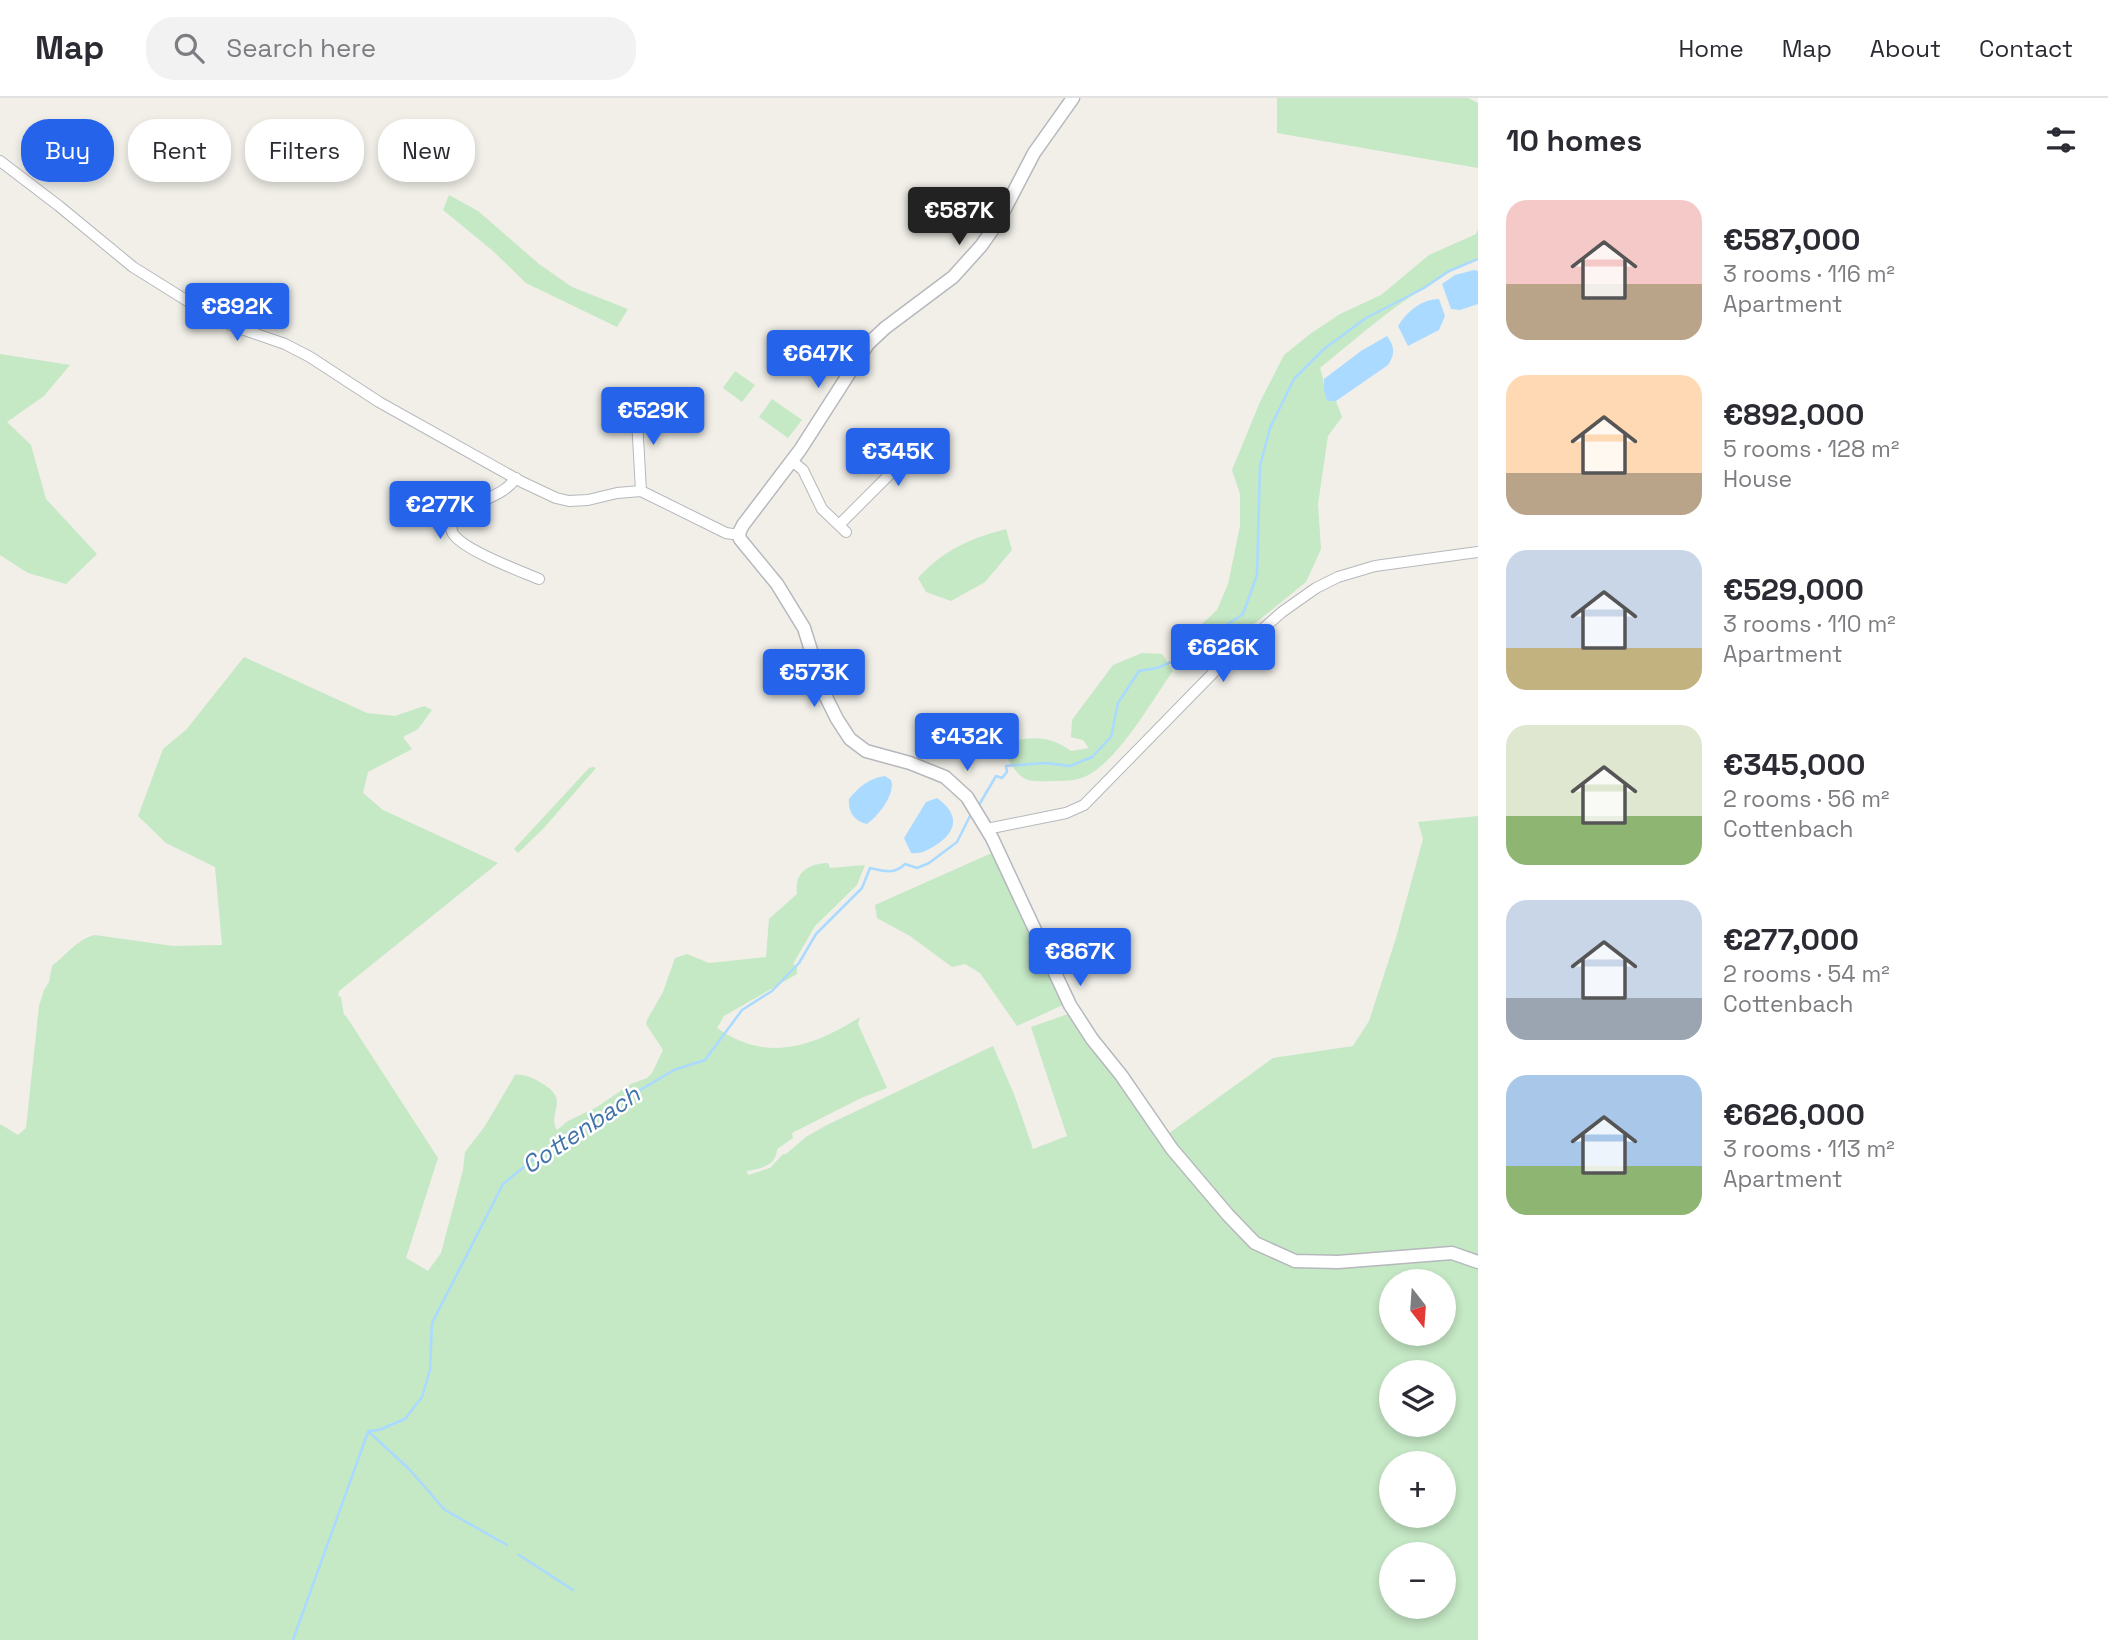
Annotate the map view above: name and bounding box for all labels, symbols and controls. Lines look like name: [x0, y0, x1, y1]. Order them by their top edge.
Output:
search box: [146, 17, 636, 80]
text: Map: [35, 27, 104, 69]
icon: search: [170, 29, 208, 67]
text: Search here: [226, 31, 376, 65]
text: Home: [1678, 33, 1744, 64]
text: Map: [1782, 33, 1832, 64]
text: About: [1870, 33, 1941, 64]
text: Contact: [1979, 33, 2073, 64]
chip: Buy: [21, 119, 114, 182]
chip: Rent: [128, 119, 231, 182]
chip: Filters: [245, 119, 364, 182]
chip: New: [378, 119, 475, 182]
text: 10 homes: [1506, 121, 1642, 160]
icon: filters: [2042, 121, 2080, 159]
pin: €587K: [910, 188, 1008, 247]
text: €587K: [924, 195, 994, 225]
text: €587,000: [1723, 220, 1860, 259]
icon: home: [1562, 228, 1646, 312]
text: 3 rooms · 116 m²: [1723, 259, 1895, 289]
pin: €892K: [188, 284, 286, 343]
text: Apartment: [1723, 289, 1843, 319]
text: €892K: [201, 291, 273, 321]
pin: €647K: [769, 330, 867, 390]
text: €647K: [783, 338, 853, 368]
pin: €529K: [604, 388, 702, 447]
text: €529K: [617, 395, 689, 425]
text: €892,000: [1723, 395, 1864, 434]
icon: home: [1562, 403, 1646, 487]
pin: €345K: [849, 428, 947, 488]
text: 5 rooms · 128 m²: [1723, 434, 1899, 464]
text: €345K: [862, 436, 934, 466]
text: House: [1723, 464, 1792, 494]
pin: €277K: [391, 482, 489, 541]
text: €277K: [406, 489, 474, 519]
text: €529,000: [1723, 570, 1864, 609]
icon: home: [1562, 578, 1646, 662]
text: 3 rooms · 110 m²: [1723, 609, 1896, 639]
pin: €626K: [1174, 624, 1272, 684]
text: €626K: [1187, 632, 1259, 662]
text: Apartment: [1723, 639, 1843, 669]
pin: €573K: [765, 650, 863, 709]
text: €573K: [779, 657, 849, 687]
pin: €432K: [918, 714, 1016, 773]
text: €432K: [931, 721, 1003, 751]
text: €345,000: [1723, 745, 1865, 784]
icon: home: [1562, 753, 1646, 837]
text: 2 rooms · 56 m²: [1723, 784, 1889, 814]
text: Cottenbach: [1723, 814, 1853, 844]
text: €277,000: [1723, 920, 1859, 959]
pin: €867K: [1031, 928, 1129, 988]
icon: home: [1562, 928, 1646, 1012]
text: €867K: [1045, 936, 1115, 966]
text: 2 rooms · 54 m²: [1723, 959, 1890, 989]
text: Cottenbach: [1723, 989, 1853, 1019]
water label: Cottenbach: [516, 1078, 647, 1180]
text: €626,000: [1723, 1095, 1865, 1134]
icon: home: [1562, 1103, 1646, 1187]
text: 3 rooms · 113 m²: [1723, 1134, 1895, 1164]
text: Apartment: [1723, 1164, 1843, 1194]
north arrow: [1379, 1269, 1456, 1346]
map controls: [1379, 1269, 1456, 1619]
button: layers: [1379, 1360, 1456, 1437]
button: +: [1379, 1451, 1456, 1528]
button: −: [1379, 1542, 1456, 1619]

